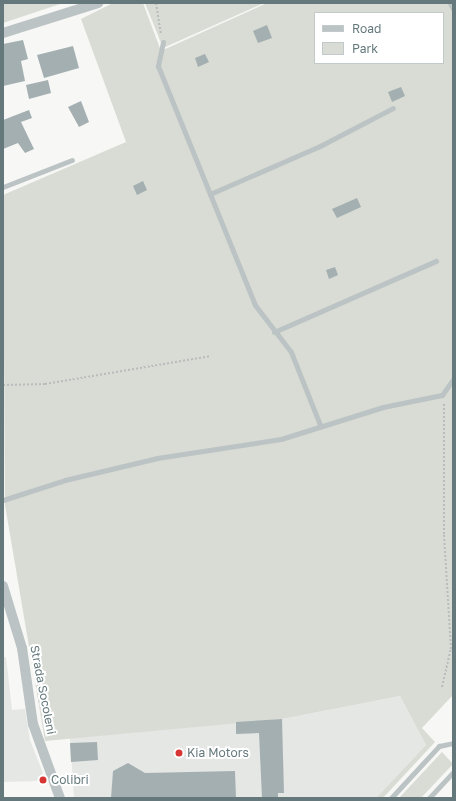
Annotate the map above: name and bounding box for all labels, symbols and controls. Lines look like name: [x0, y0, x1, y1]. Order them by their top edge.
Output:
legend: [314, 12, 444, 64]
text: Road: [352, 21, 381, 36]
text: Park: [352, 41, 378, 56]
street label: Strada Socoleni: [27, 644, 59, 736]
place label: Kia Motors: [187, 746, 249, 760]
marker: Kia Motors: [174, 748, 184, 758]
place label: Colibri: [51, 773, 89, 787]
marker: Colibri: [38, 775, 48, 785]

